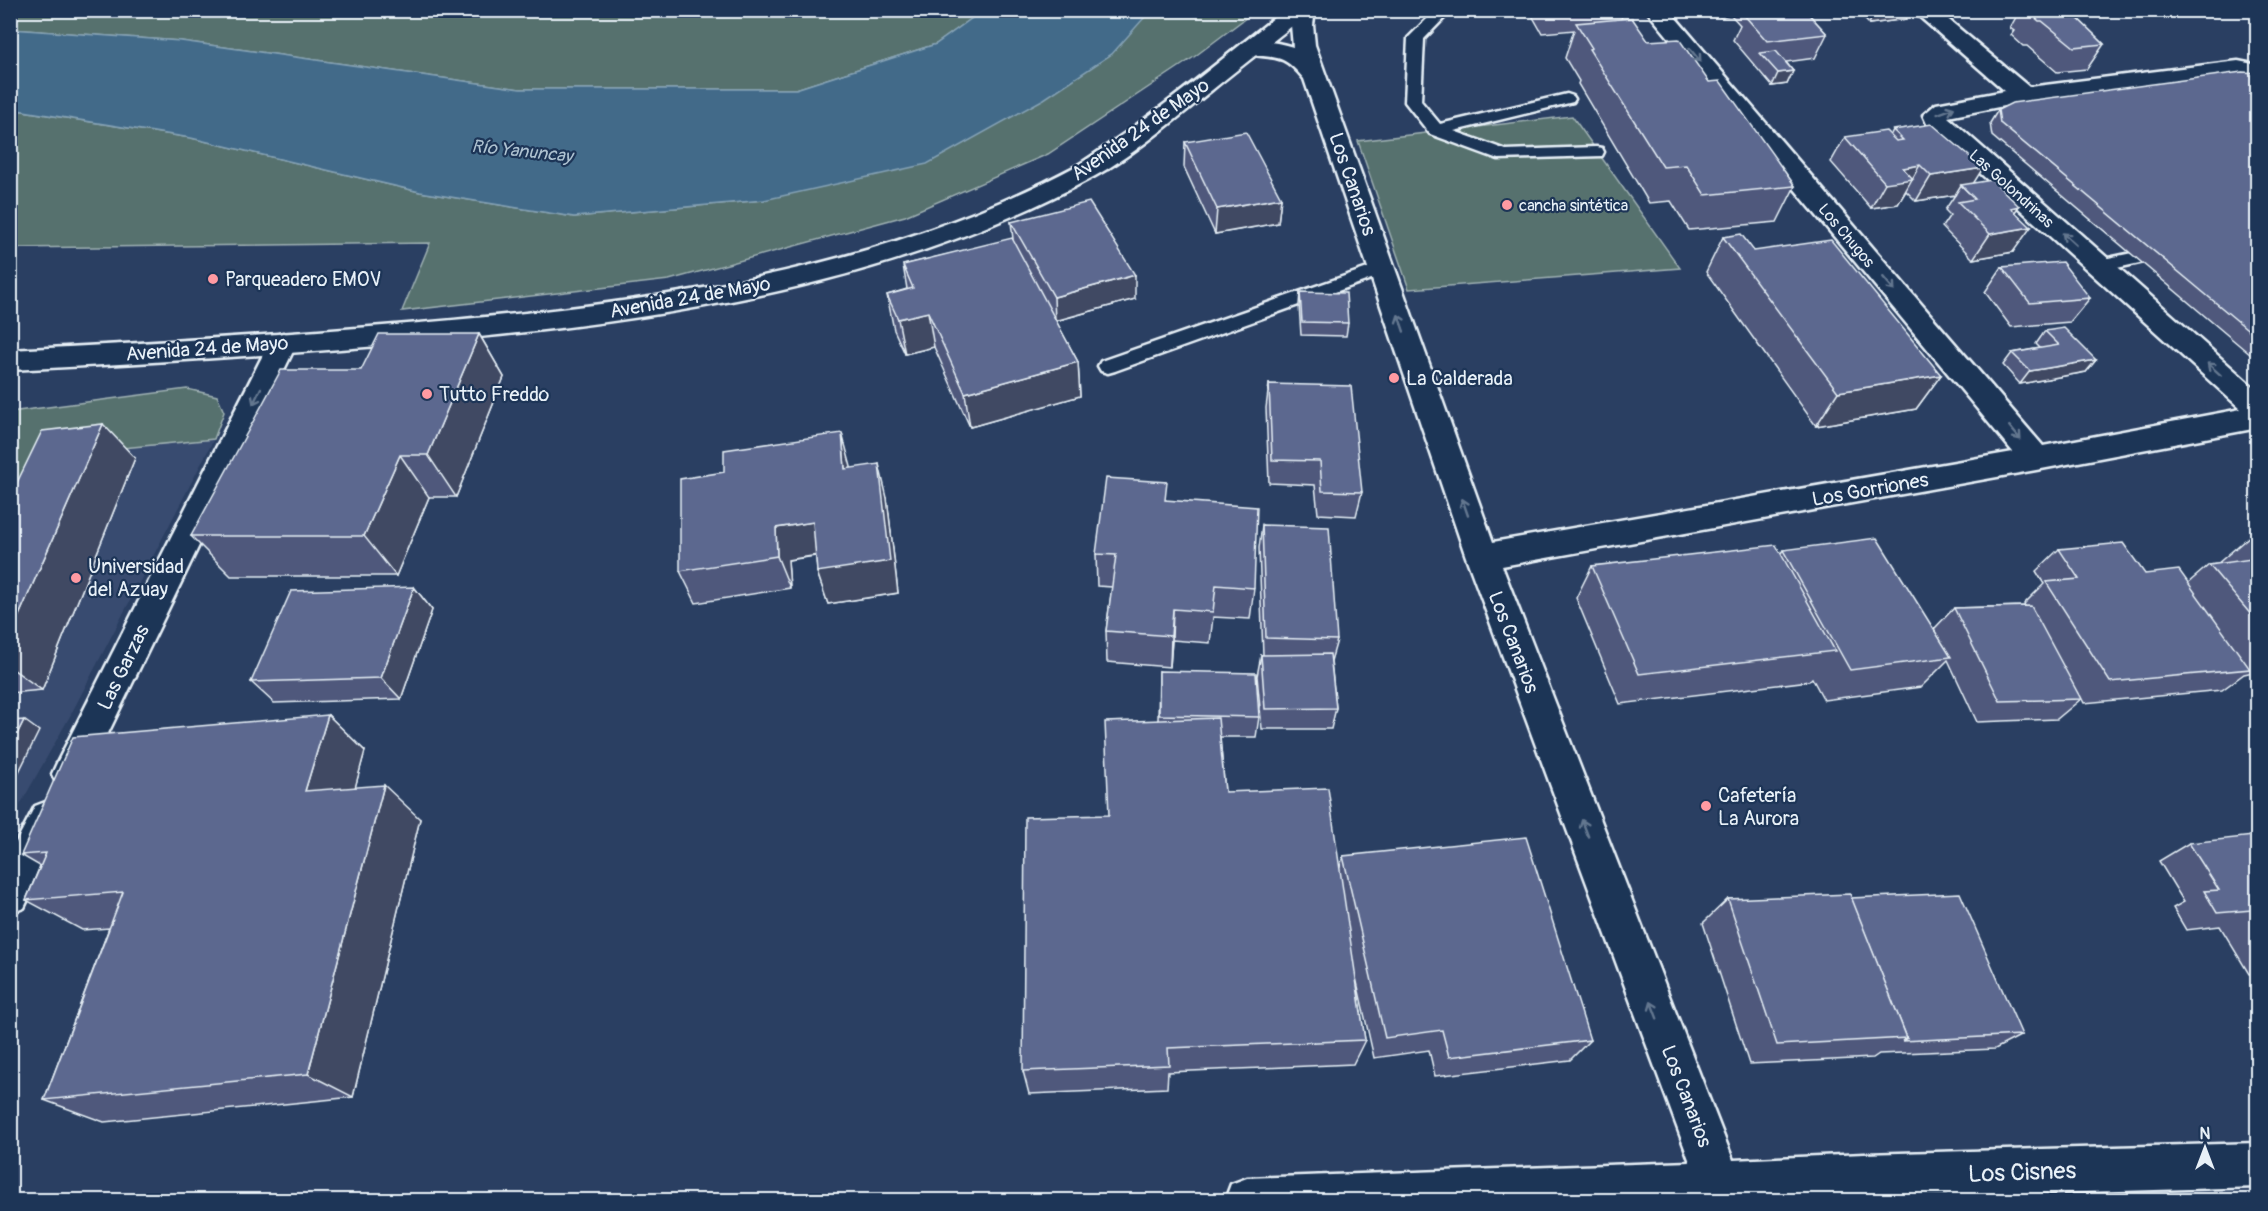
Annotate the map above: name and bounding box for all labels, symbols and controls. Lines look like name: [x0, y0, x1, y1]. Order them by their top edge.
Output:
one-way arrow: [1688, 47, 1702, 62]
street label: Avenida 24 de Mayo: [1066, 72, 1214, 186]
one-way arrow: [1936, 104, 1955, 115]
street label: Los Canarios: [1323, 129, 1382, 239]
water label: Río Yanuncay: [470, 135, 576, 168]
street label: Las Golondrinas: [1965, 145, 2058, 232]
place label: cancha sintética: [1519, 196, 1628, 216]
marker: cancha sintética: [1500, 198, 1514, 212]
street label: Los Chugos: [1814, 200, 1879, 272]
one-way arrow: [2062, 232, 2077, 246]
place label: Parqueadero EMOV: [225, 267, 381, 292]
street label: Avenida 24 de Mayo: [608, 271, 773, 324]
marker: Parqueadero EMOV: [206, 272, 220, 286]
one-way arrow: [1882, 276, 1896, 291]
one-way arrow: [1395, 314, 1406, 333]
street label: Avenida 24 de Mayo: [125, 330, 289, 367]
one-way arrow: [2207, 362, 2222, 376]
place label: La Calderada: [1406, 366, 1513, 391]
marker: La Calderada: [1387, 371, 1401, 385]
place label: Tutto Freddo: [439, 382, 550, 407]
one-way arrow: [251, 386, 263, 404]
marker: Tutto Freddo: [420, 387, 434, 401]
one-way arrow: [2008, 425, 2021, 441]
street label: Los Gorriones: [1810, 467, 1930, 512]
one-way arrow: [1458, 498, 1469, 517]
place label: Universidad del Azuay: [88, 554, 184, 602]
marker: Universidad del Azuay: [69, 571, 83, 585]
street label: Los Canarios: [1483, 588, 1544, 697]
street label: Las Garzas: [92, 620, 155, 714]
place label: Cafetería La Aurora: [1718, 783, 1799, 831]
marker: Cafetería La Aurora: [1699, 799, 1713, 813]
one-way arrow: [1579, 819, 1590, 837]
one-way arrow: [1648, 1001, 1659, 1020]
street label: Los Canarios: [1656, 1042, 1717, 1151]
north arrow: [2175, 1118, 2235, 1178]
text: N: [2200, 1124, 2211, 1144]
street label: Los Cisnes: [1967, 1156, 2077, 1189]

